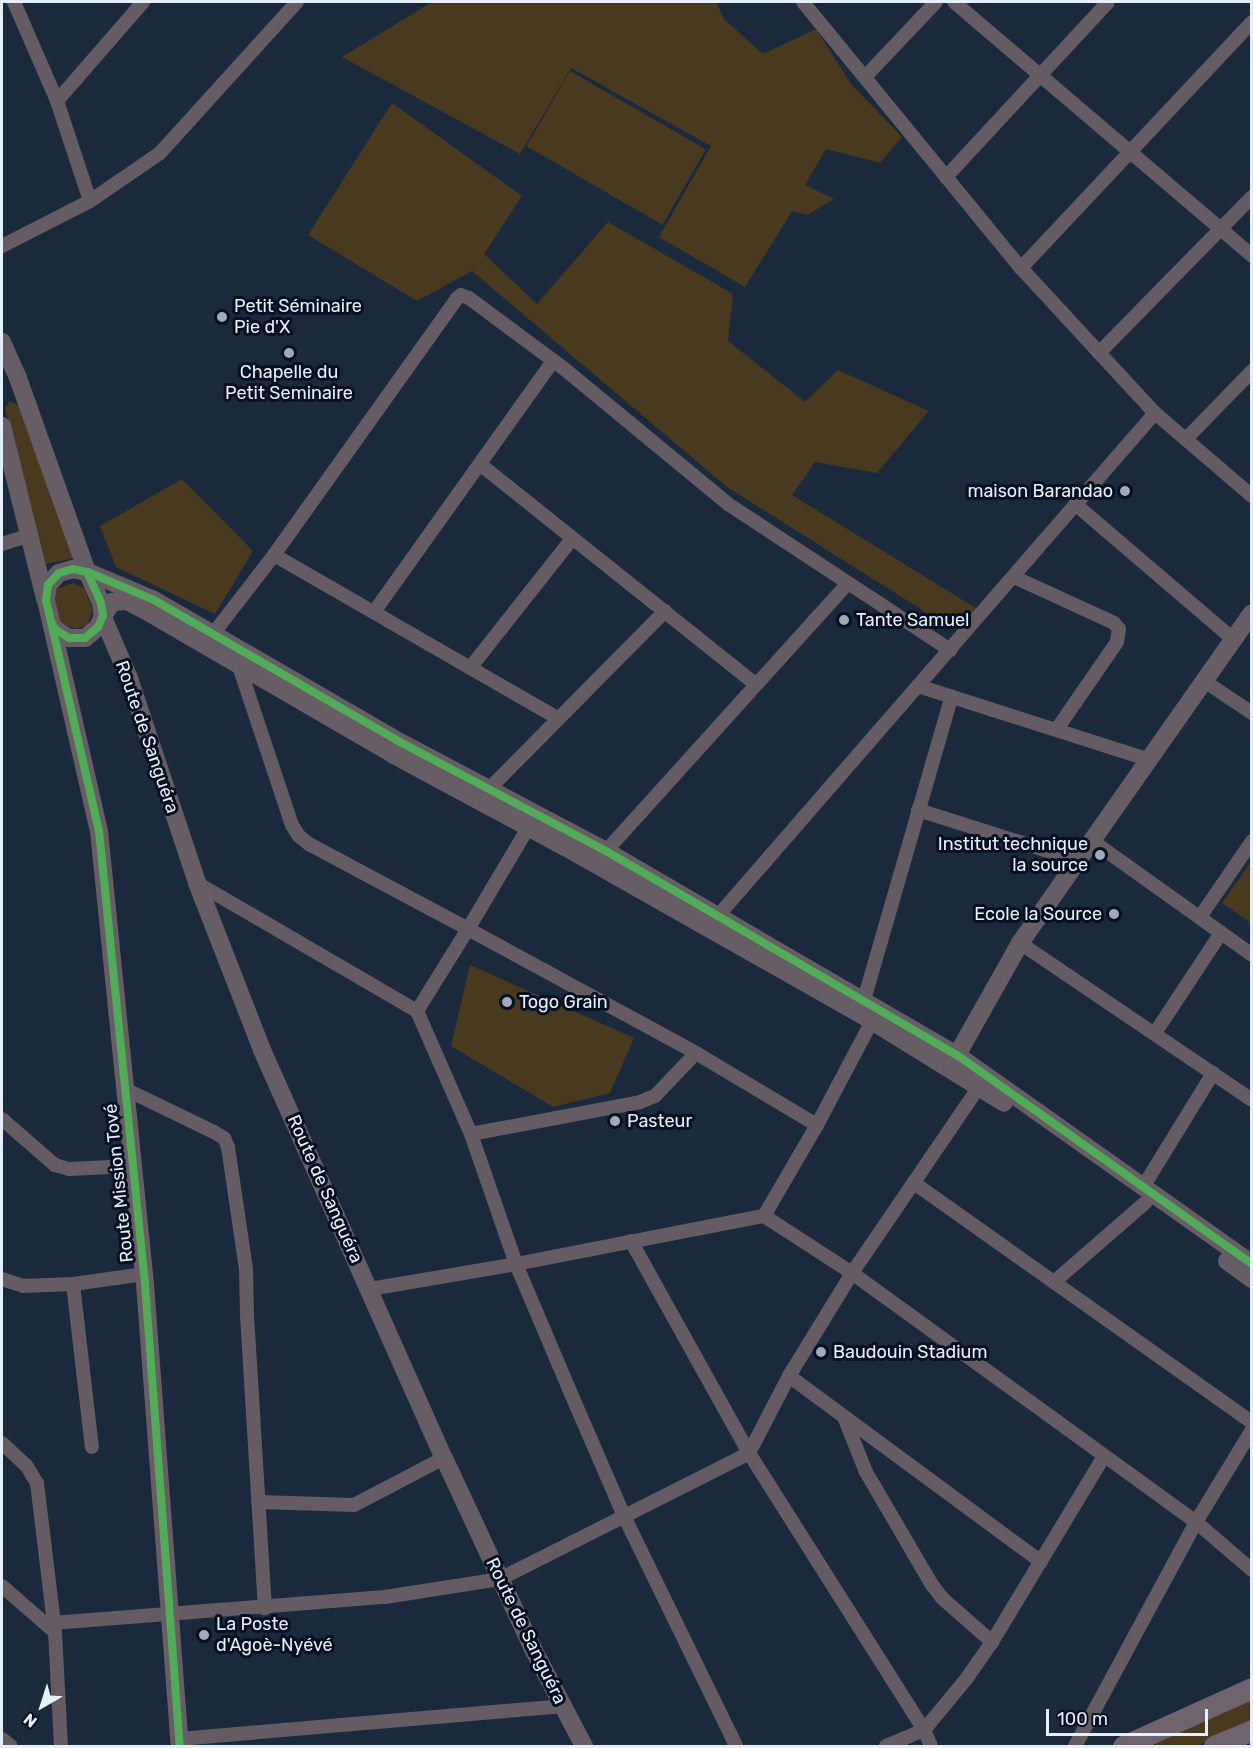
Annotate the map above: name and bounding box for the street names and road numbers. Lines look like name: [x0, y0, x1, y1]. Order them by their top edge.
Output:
street label: Route de Sanguéra: [111, 658, 183, 816]
street label: Route Mission Tové: [100, 1102, 138, 1264]
street label: Route de Sanguéra: [283, 1112, 367, 1266]
street label: Route de Sanguéra: [481, 1554, 571, 1708]

